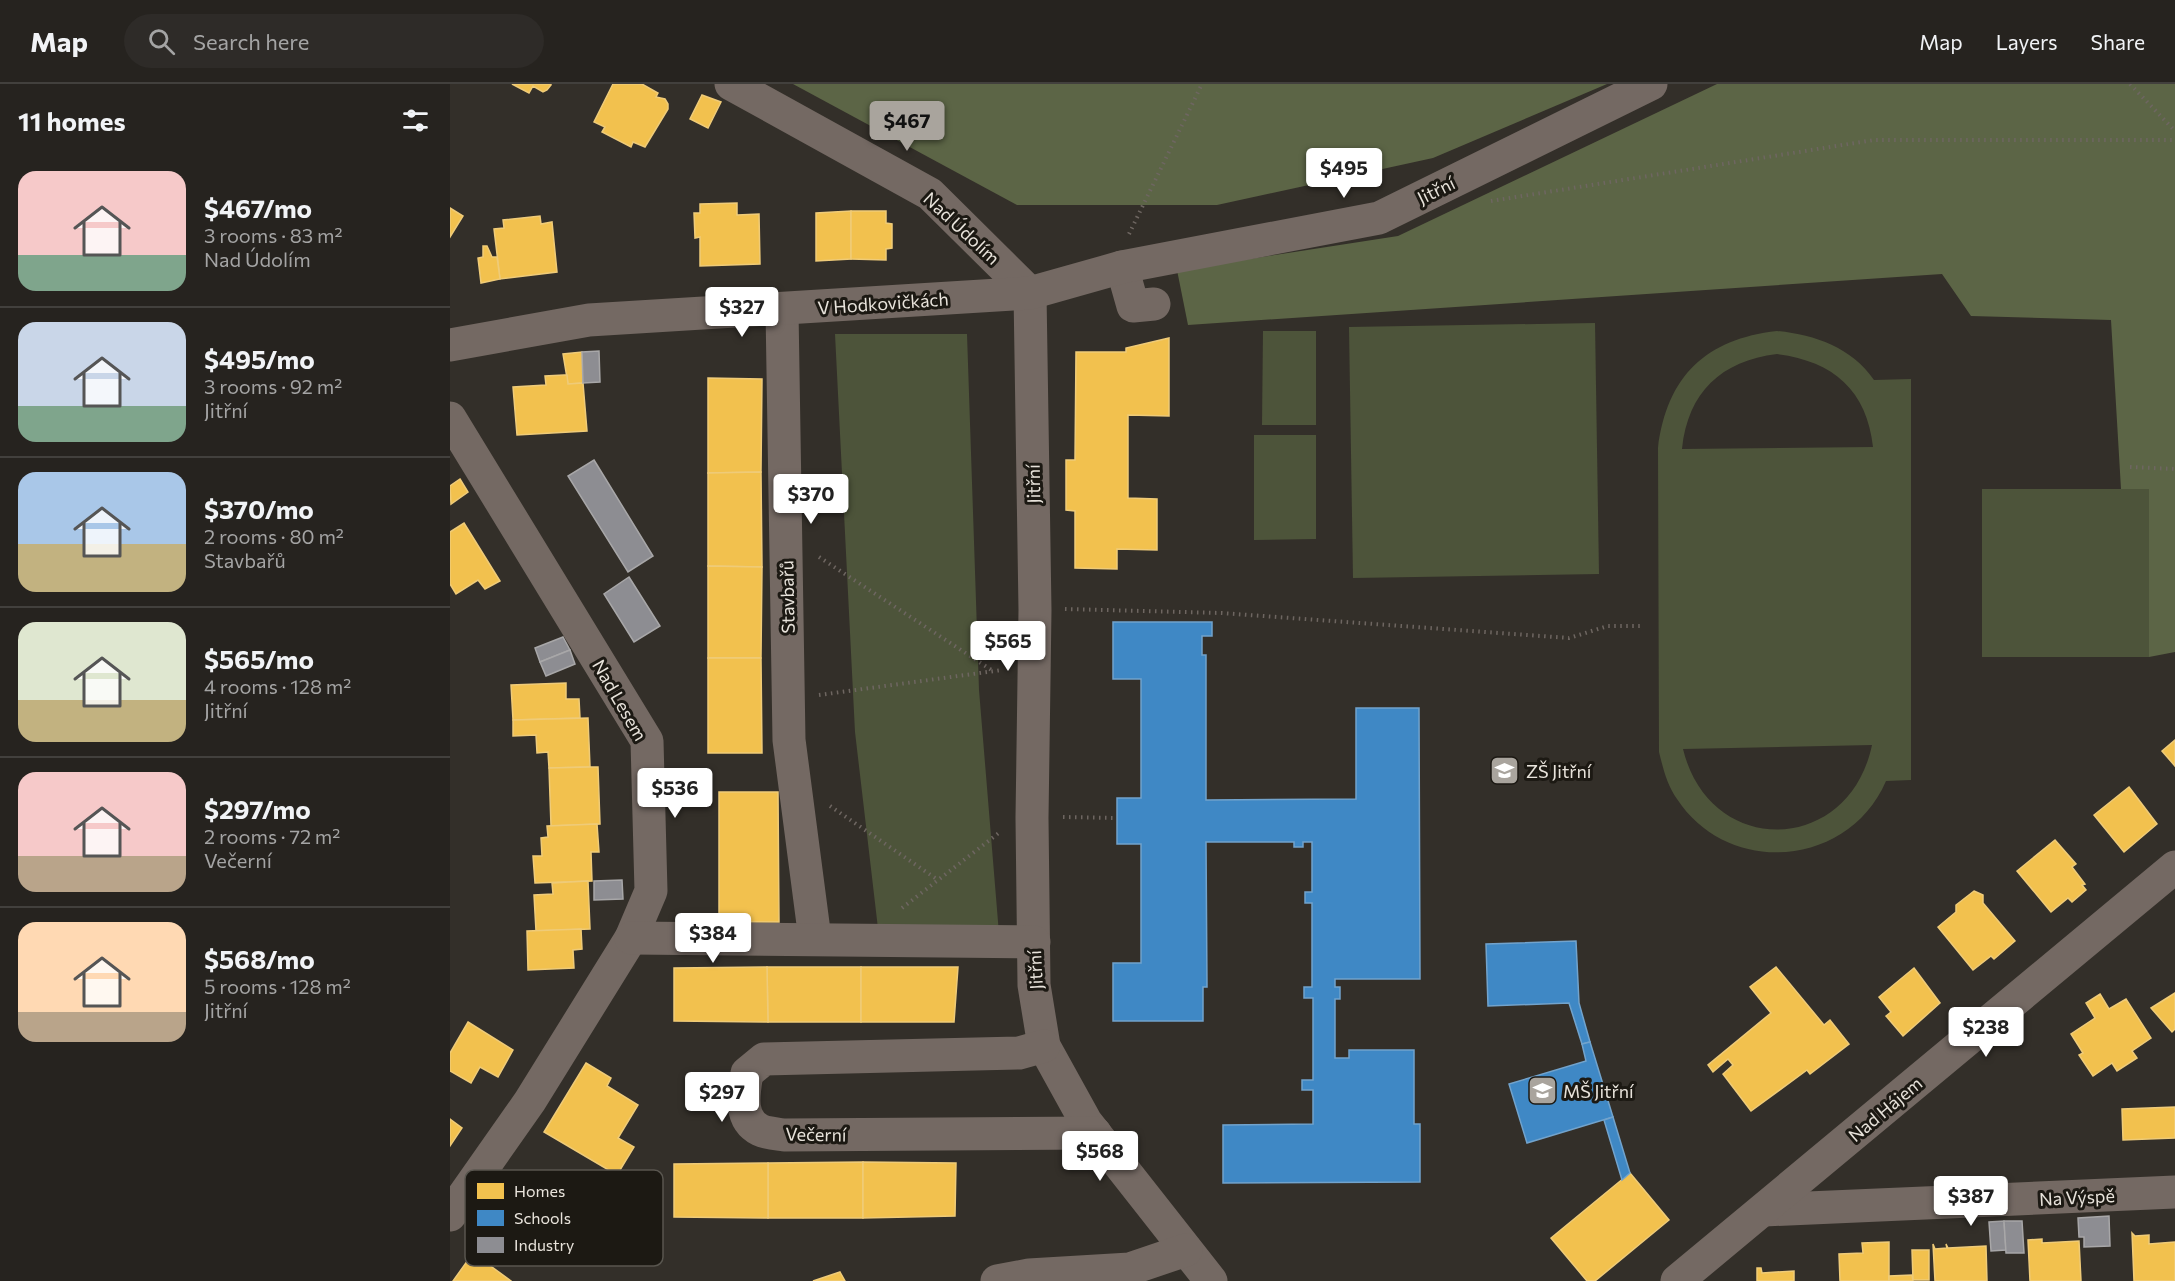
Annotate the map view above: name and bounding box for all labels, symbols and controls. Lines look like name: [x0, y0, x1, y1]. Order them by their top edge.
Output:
search box: [124, 14, 544, 68]
text: Map: [30, 24, 88, 58]
icon: search: [145, 25, 178, 58]
text: Search here: [193, 28, 309, 55]
text: Map: [1919, 29, 1963, 54]
text: Layers: [1996, 29, 2058, 54]
text: Share: [2091, 29, 2145, 54]
pin: $467: [871, 101, 943, 152]
icon: filters: [399, 104, 432, 137]
text: 11 homes: [18, 105, 126, 136]
text: $467: [884, 108, 930, 132]
pin: $495: [1308, 148, 1380, 199]
text: $495: [1320, 155, 1368, 179]
street label: Jitřní: [1413, 171, 1460, 209]
street label: Nad Údolím: [919, 187, 1005, 269]
text: $467/mo: [204, 192, 312, 223]
icon: home: [66, 195, 138, 267]
text: 3 rooms · 83 m²: [204, 223, 343, 247]
text: Nad Údolím: [204, 247, 311, 271]
pin: $327: [706, 287, 778, 338]
street label: V Hodkovičkách: [817, 287, 949, 319]
text: $327: [719, 294, 765, 318]
text: $495/mo: [204, 343, 315, 374]
icon: home: [66, 346, 138, 418]
text: 3 rooms · 92 m²: [204, 374, 342, 398]
text: Jitřní: [204, 398, 248, 422]
street label: Jitřní: [1022, 463, 1044, 504]
pin: $370: [775, 474, 847, 525]
text: $370: [787, 481, 835, 505]
text: $370/mo: [204, 493, 314, 524]
icon: home: [66, 496, 138, 568]
text: 2 rooms · 80 m²: [204, 524, 344, 548]
text: Stavbařů: [204, 548, 286, 572]
street label: Stavbařů: [775, 560, 799, 634]
pin: $565: [972, 621, 1044, 672]
text: $565: [984, 628, 1032, 652]
text: $565/mo: [204, 643, 314, 674]
icon: home: [66, 646, 138, 718]
street label: Nad Lesem: [588, 656, 652, 744]
text: 4 rooms · 128 m²: [204, 674, 351, 698]
text: Jitřní: [204, 698, 248, 722]
school or university icon: ZŠ Jitřní: [1489, 755, 1521, 787]
place label: ZŠ Jitřní: [1526, 760, 1593, 782]
pin: $536: [639, 768, 711, 819]
text: $536: [651, 775, 699, 799]
text: $297/mo: [204, 793, 311, 824]
icon: home: [66, 796, 138, 868]
text: 2 rooms · 72 m²: [204, 824, 340, 848]
text: Večerní: [204, 848, 272, 872]
pin: $384: [677, 913, 749, 964]
text: $384: [689, 920, 737, 944]
text: $568/mo: [204, 943, 315, 974]
icon: home: [66, 946, 138, 1018]
street label: Jitřní: [1023, 948, 1047, 990]
text: 5 rooms · 128 m²: [204, 974, 351, 998]
text: Jitřní: [204, 998, 248, 1022]
pin: $238: [1950, 1007, 2022, 1058]
text: $238: [1963, 1014, 2009, 1038]
pin: $297: [686, 1072, 758, 1123]
street label: Nad Hájem: [1844, 1072, 1926, 1146]
school or university icon: MŠ Jitřní: [1526, 1075, 1558, 1107]
text: $297: [699, 1079, 745, 1103]
place label: MŠ Jitřní: [1563, 1080, 1635, 1102]
street label: Večerní: [785, 1122, 848, 1146]
pin: $568: [1064, 1131, 1136, 1182]
text: $568: [1076, 1138, 1124, 1162]
legend: [465, 1170, 663, 1266]
pin: $387: [1935, 1176, 2007, 1227]
text: Homes: [514, 1181, 565, 1200]
text: $387: [1948, 1183, 1994, 1207]
street label: Na Výspě: [2039, 1184, 2115, 1210]
text: Schools: [514, 1208, 571, 1227]
text: Industry: [514, 1235, 574, 1254]

